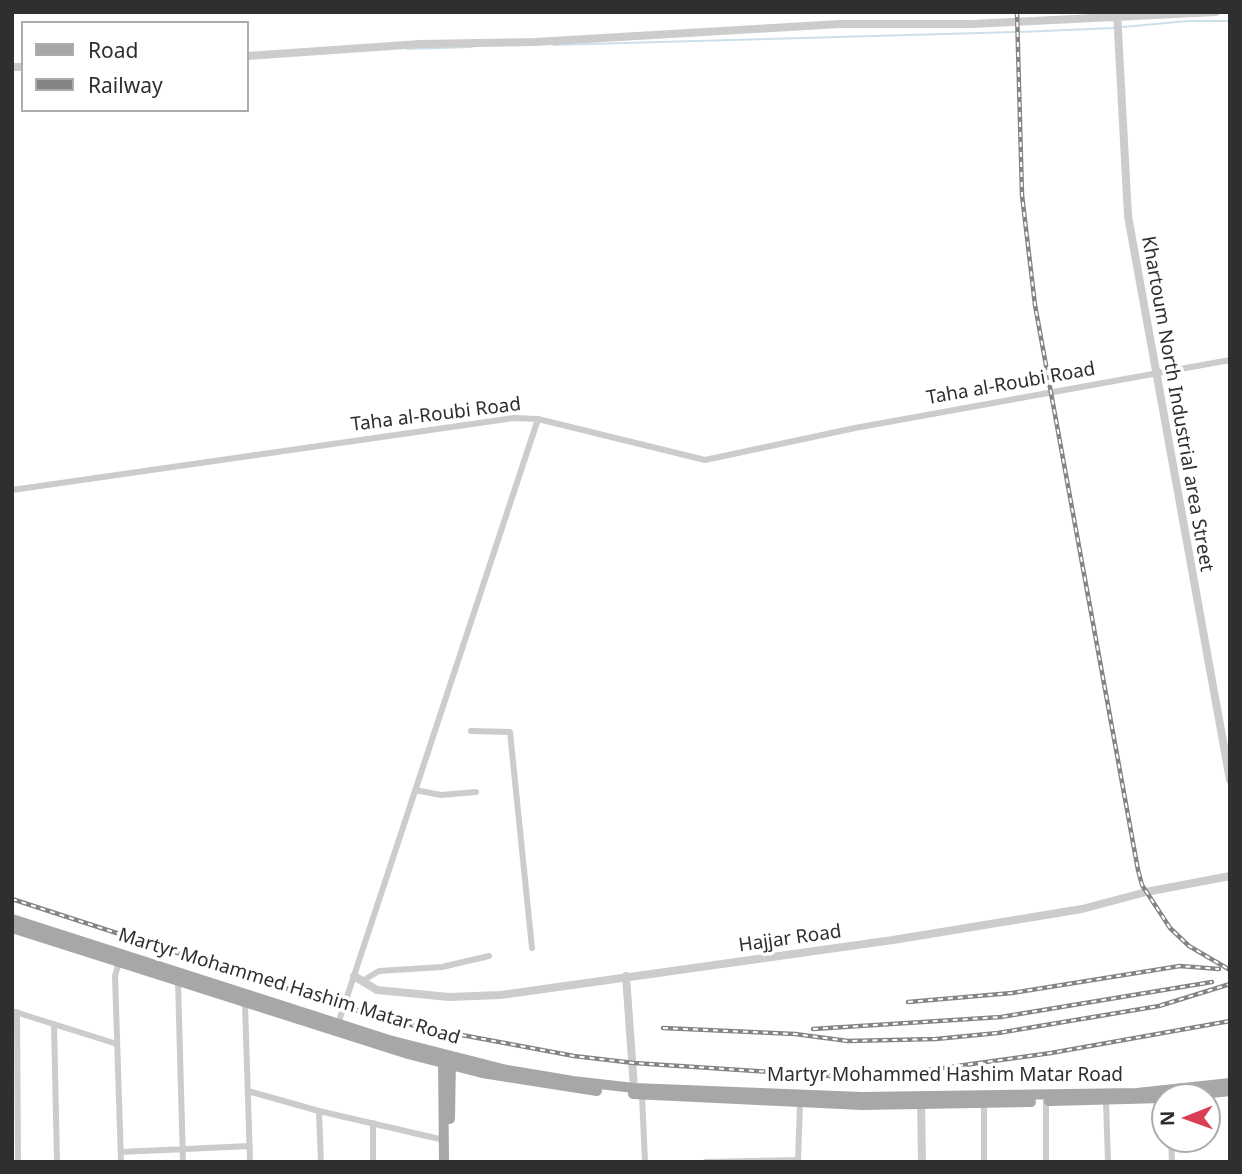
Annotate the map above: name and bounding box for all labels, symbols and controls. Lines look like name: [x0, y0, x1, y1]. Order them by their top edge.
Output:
legend: [21, 21, 248, 112]
text: Road: [88, 36, 138, 64]
text: Railway: [88, 71, 163, 99]
street label: Khartoum North Industrial area Street: [1136, 234, 1218, 574]
street label: Taha al-Roubi Road: [925, 358, 1097, 410]
street label: Taha al-Roubi Road: [350, 393, 522, 437]
street label: Hajjar Road: [737, 920, 843, 958]
street label: Martyr Mohammed Hashim Matar Road: [115, 924, 463, 1050]
street label: Martyr Mohammed Hashim Matar Road: [767, 1065, 1123, 1087]
north arrow: [1151, 1083, 1221, 1153]
text: N: [1154, 1110, 1180, 1126]

